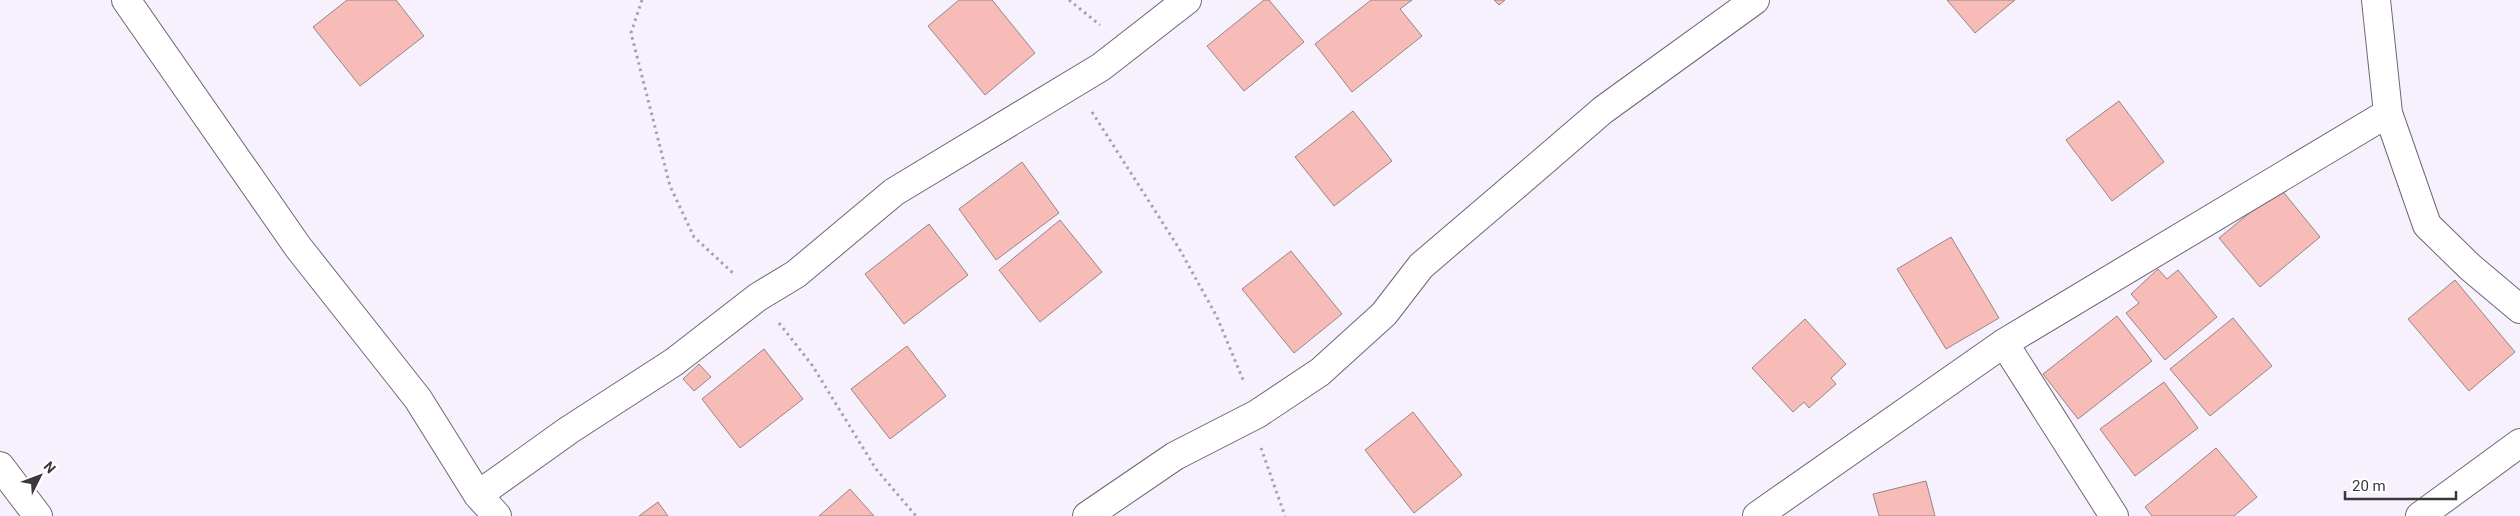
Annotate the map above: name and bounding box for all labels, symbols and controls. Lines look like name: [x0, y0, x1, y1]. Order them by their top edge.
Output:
north arrow: [15, 451, 65, 501]
text: N: [40, 458, 59, 476]
scale bar: [2345, 468, 2456, 500]
text: 20 m: [2352, 477, 2386, 495]

